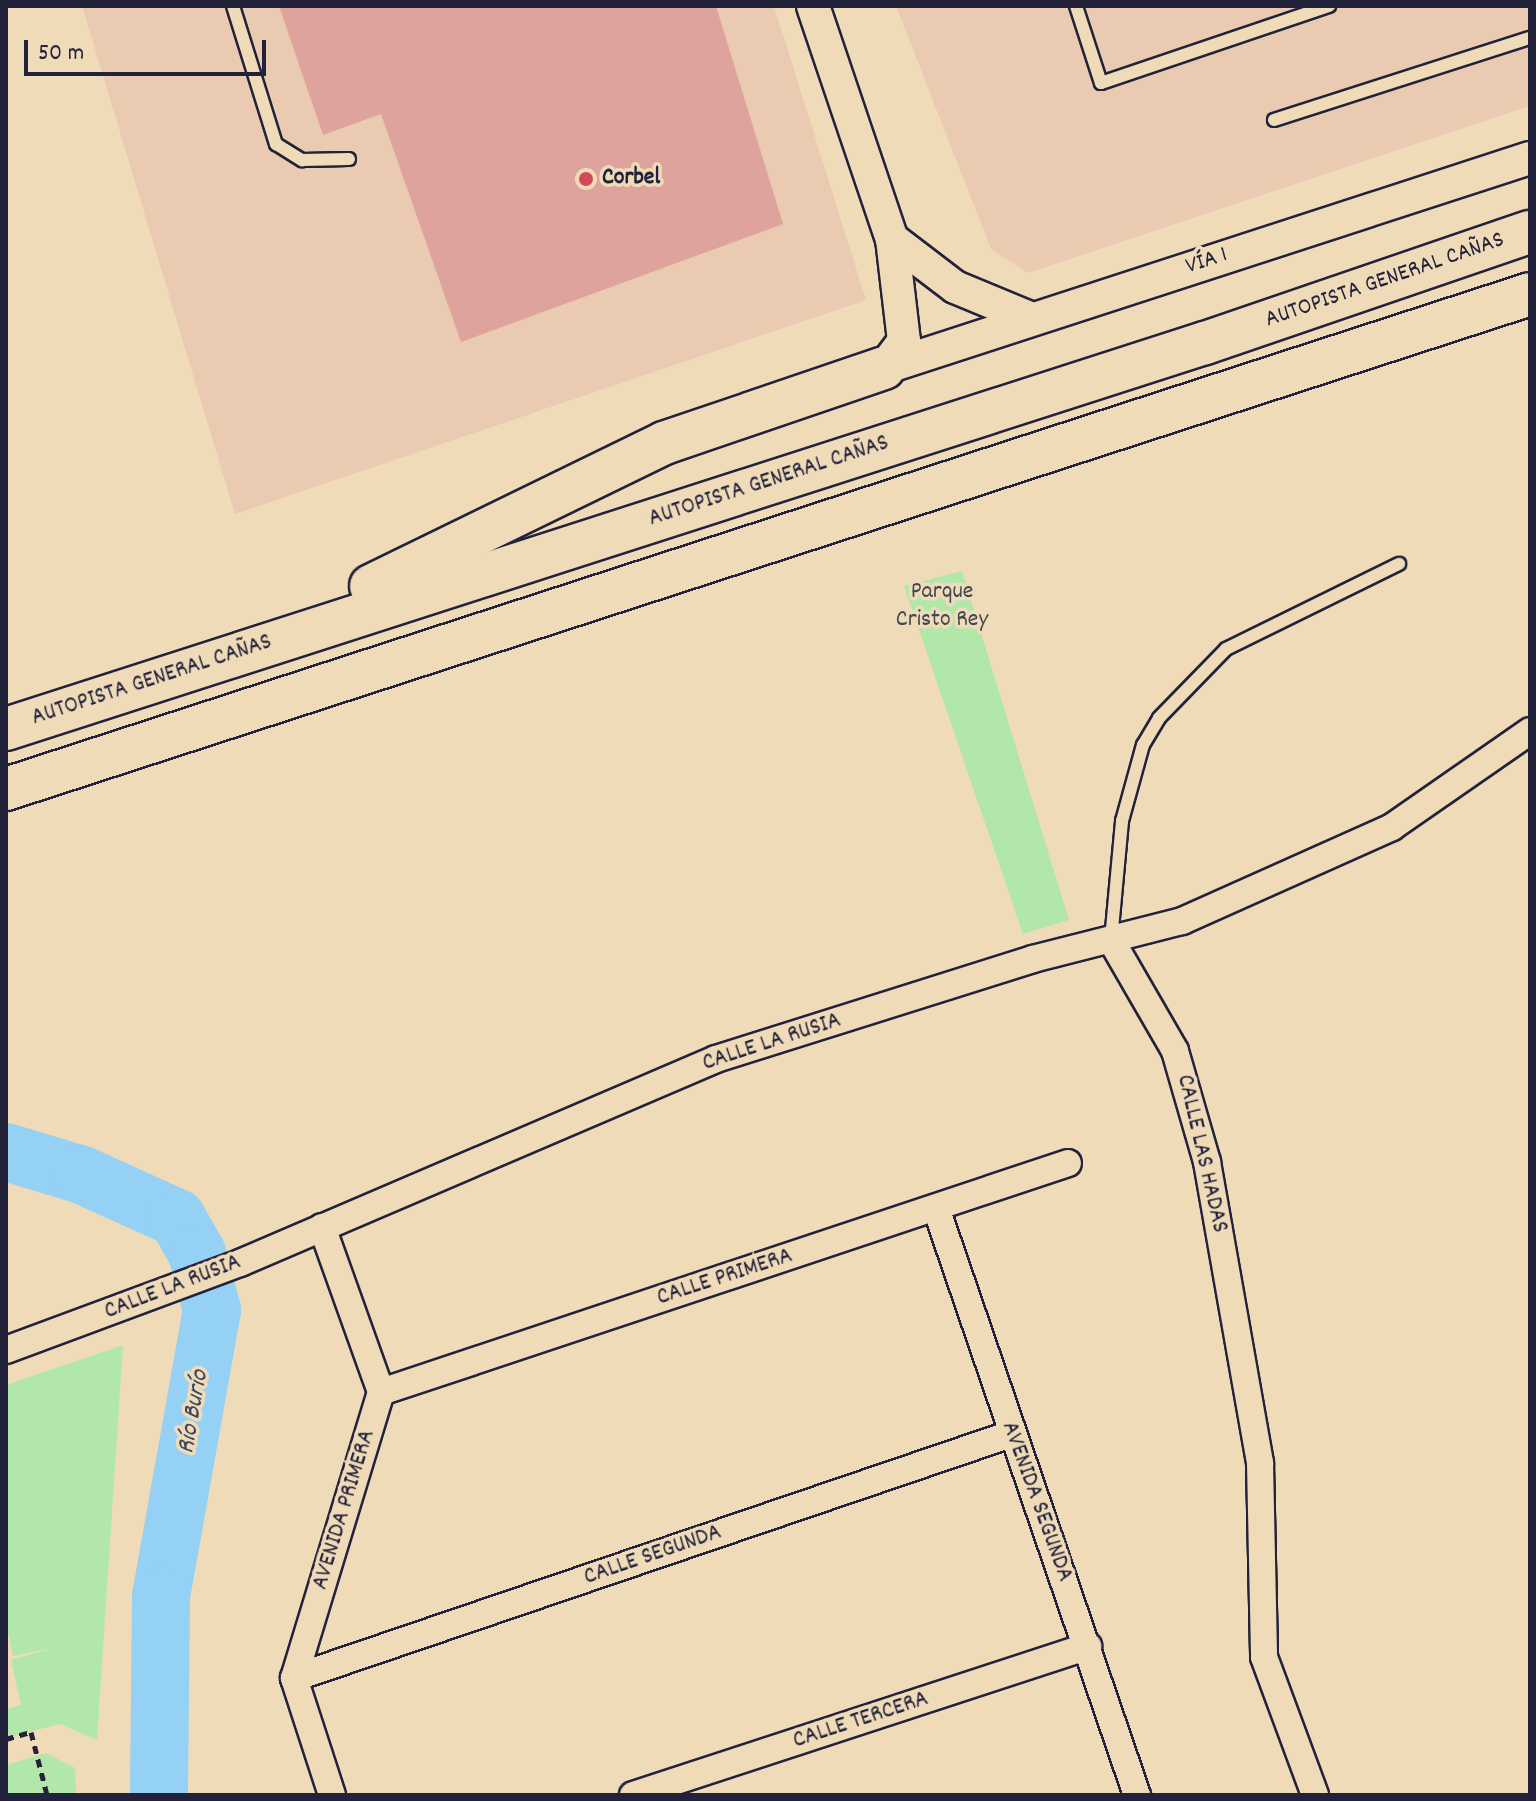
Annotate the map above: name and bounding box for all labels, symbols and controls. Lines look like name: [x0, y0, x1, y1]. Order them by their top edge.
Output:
scale bar: [28, 24, 270, 74]
text: 50 m: [38, 37, 84, 71]
place label: Corbel: [602, 165, 660, 193]
marker: Corbel: [577, 170, 595, 188]
street label: AUTOPISTA GENERAL CAÑAS: [1262, 227, 1508, 335]
street label: VÍA 1: [1183, 242, 1231, 282]
street label: AUTOPISTA GENERAL CAÑAS: [645, 430, 893, 534]
park label: Parque Cristo Rey: [896, 579, 988, 635]
street label: AUTOPISTA GENERAL CAÑAS: [28, 629, 276, 733]
street label: CALLE LA RUSIA: [699, 1007, 845, 1079]
street label: CALLE LAS HADAS: [1169, 1072, 1233, 1236]
street label: CALLE PRIMERA: [654, 1243, 796, 1313]
street label: CALLE LA RUSIA: [101, 1249, 245, 1327]
water label: Río Burío: [171, 1368, 217, 1456]
street label: AVENIDA SEGUNDA: [994, 1418, 1078, 1586]
street label: AVENIDA PRIMERA: [307, 1427, 383, 1593]
street label: CALLE SEGUNDA: [580, 1519, 726, 1593]
street label: CALLE TERCERA: [790, 1686, 932, 1756]

